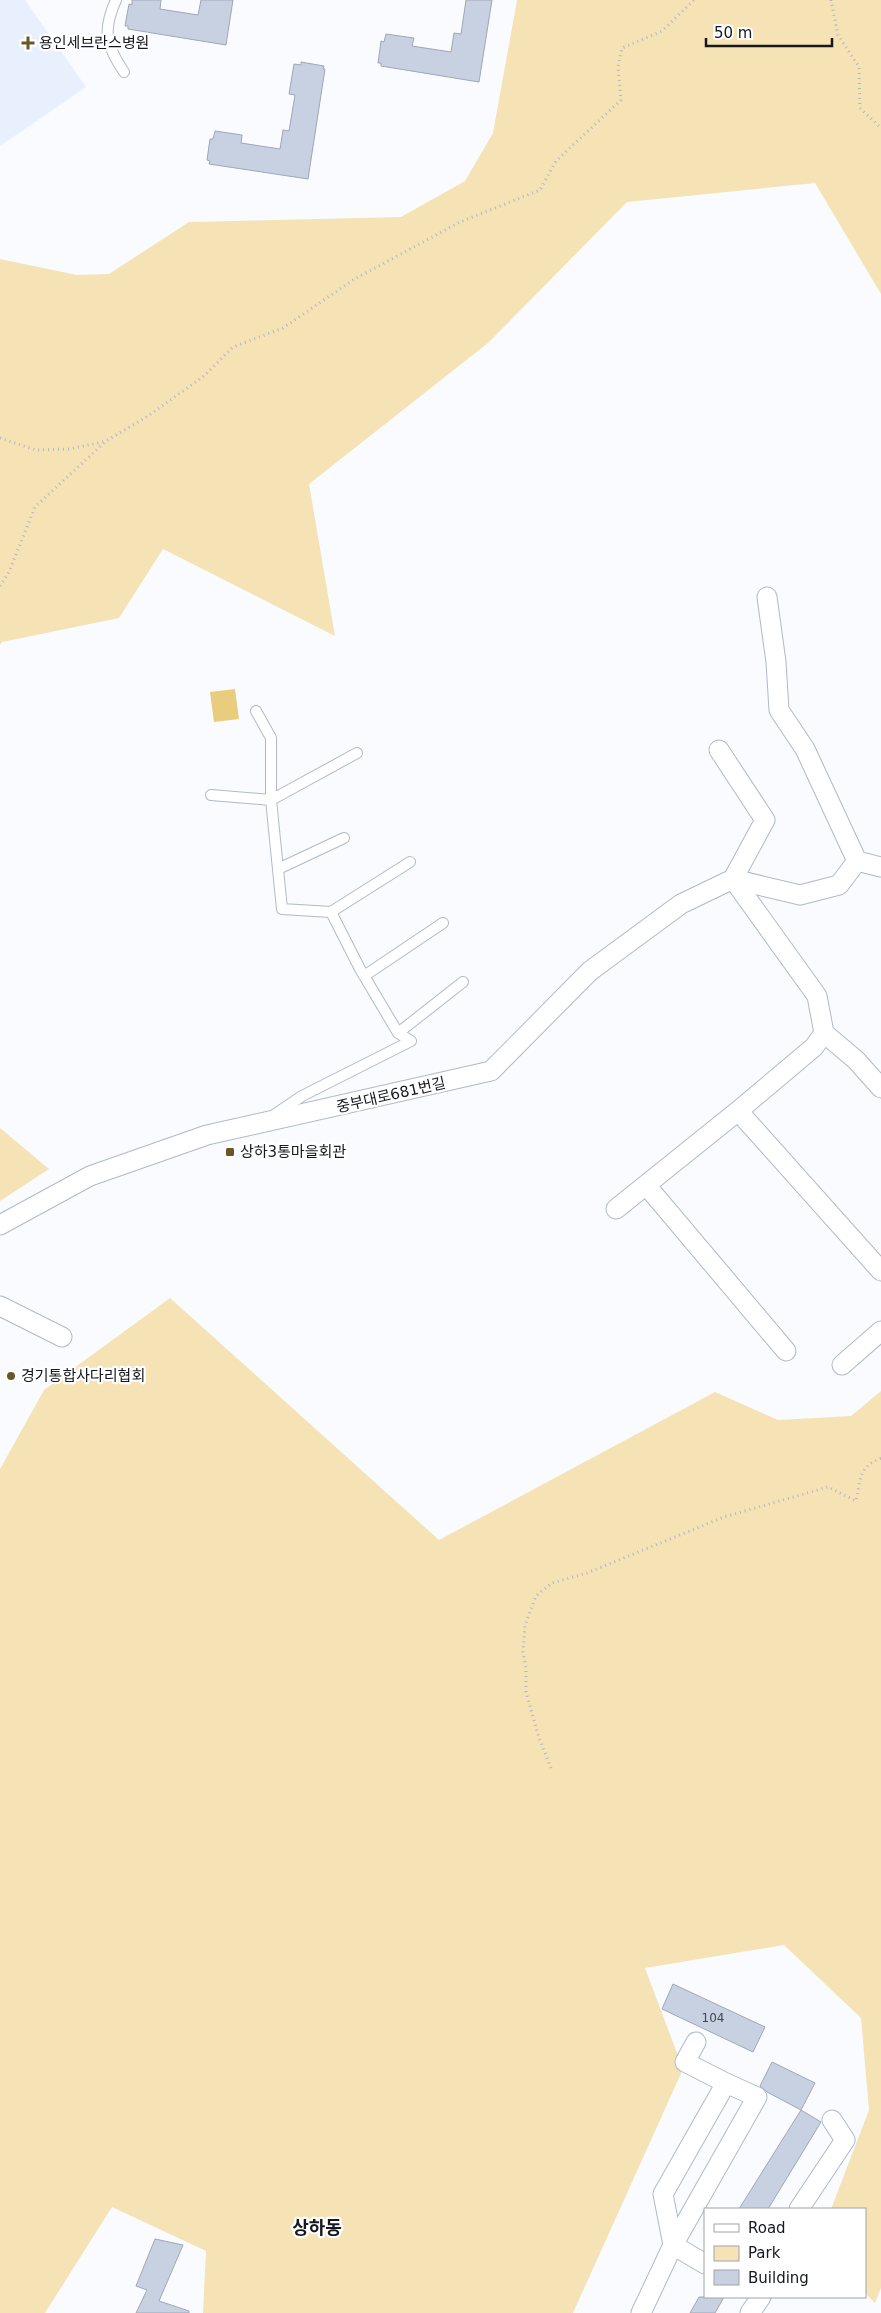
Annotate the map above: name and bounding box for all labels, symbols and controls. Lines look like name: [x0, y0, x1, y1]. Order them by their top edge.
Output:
scale bar: [706, 15, 832, 47]
text: 50 m: [714, 24, 752, 42]
place label: 용인세브란스병원: [39, 34, 149, 52]
marker: 용인세브란스병원: [21, 36, 35, 50]
street label: 중부대로681번길: [335, 1074, 447, 1116]
place label: 상하3통마을회관: [240, 1143, 346, 1161]
marker: 상하3통마을회관: [224, 1146, 236, 1158]
place label: 경기통합사다리협회: [21, 1367, 145, 1385]
marker: 경기통합사다리협회: [5, 1370, 17, 1382]
house number: 104: [702, 2011, 724, 2025]
legend: [704, 2208, 866, 2298]
district label: 상하동: [292, 2217, 342, 2238]
text: Road: [748, 2219, 786, 2237]
text: Park: [748, 2244, 781, 2262]
text: Building: [748, 2269, 809, 2287]

